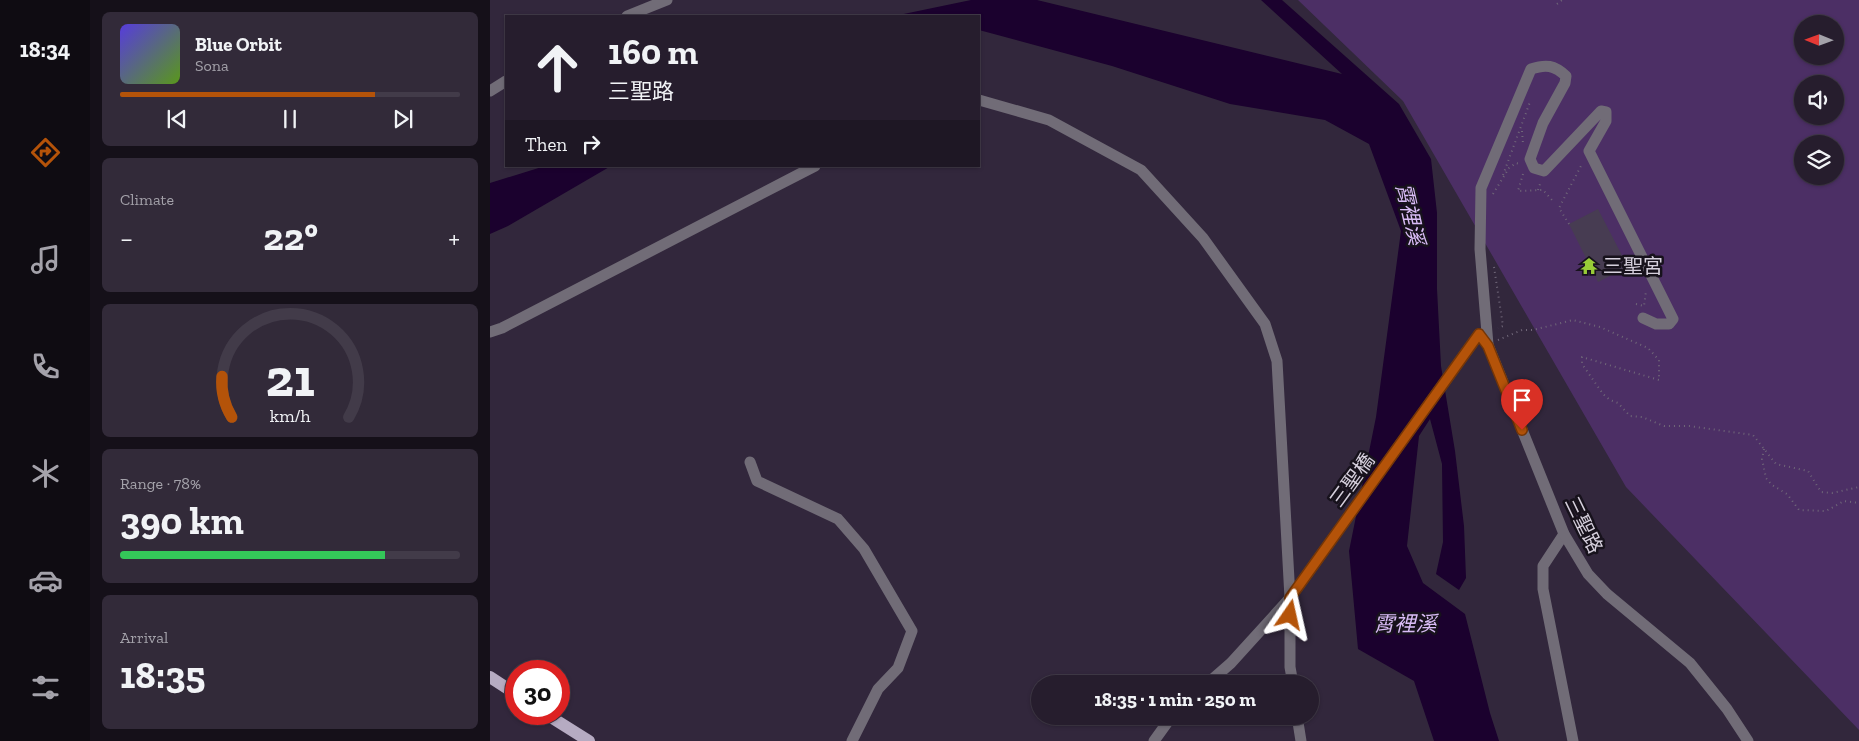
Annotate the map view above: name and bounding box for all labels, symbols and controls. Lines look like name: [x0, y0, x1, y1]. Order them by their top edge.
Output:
north arrow: [1794, 15, 1844, 65]
map controls: [1794, 15, 1844, 185]
text: 160 m: [608, 31, 698, 73]
text: Blue Orbit: [195, 33, 282, 56]
icon: ahead: [525, 35, 590, 100]
text: 18:34: [20, 36, 70, 63]
text: Sona: [195, 56, 229, 75]
button: sound: [1794, 75, 1844, 125]
text: 三聖路: [608, 78, 674, 105]
icon: previous: [163, 105, 191, 133]
icon: pause: [276, 105, 304, 133]
icon: next: [389, 105, 417, 133]
icon: right: [577, 130, 605, 158]
text: Then: [525, 133, 567, 156]
icon: directions: [28, 135, 63, 170]
button: layers: [1794, 135, 1844, 185]
water label: 霄裡溪: [1391, 180, 1430, 250]
text: Climate: [120, 190, 174, 209]
text: 22°: [263, 214, 318, 260]
text: −: [120, 222, 133, 255]
text: +: [448, 222, 460, 255]
icon: music: [28, 242, 63, 277]
place label: 三聖宮: [1603, 254, 1663, 278]
temple icon: 三聖宮: [1579, 256, 1599, 276]
text: 21: [266, 347, 314, 409]
icon: phone: [28, 349, 63, 384]
pin: [1501, 379, 1543, 430]
icon: arrive: [1508, 386, 1536, 414]
text: km/h: [270, 405, 310, 427]
street label: 三聖橋: [1325, 449, 1379, 511]
icon: climate: [28, 456, 63, 491]
text: Range · 78%: [120, 474, 201, 493]
street label: 三聖路: [1560, 493, 1608, 557]
text: 390 km: [120, 498, 244, 544]
icon: car: [28, 563, 63, 598]
position arrow: [1263, 588, 1315, 640]
water label: 霄裡溪: [1374, 611, 1439, 636]
text: Arrival: [120, 628, 168, 647]
text: 18:35: [120, 652, 205, 698]
speed limit sign: 30: [505, 660, 570, 725]
icon: filters: [28, 670, 63, 705]
text: 18:35 · 1 min · 250 m: [1094, 688, 1256, 711]

